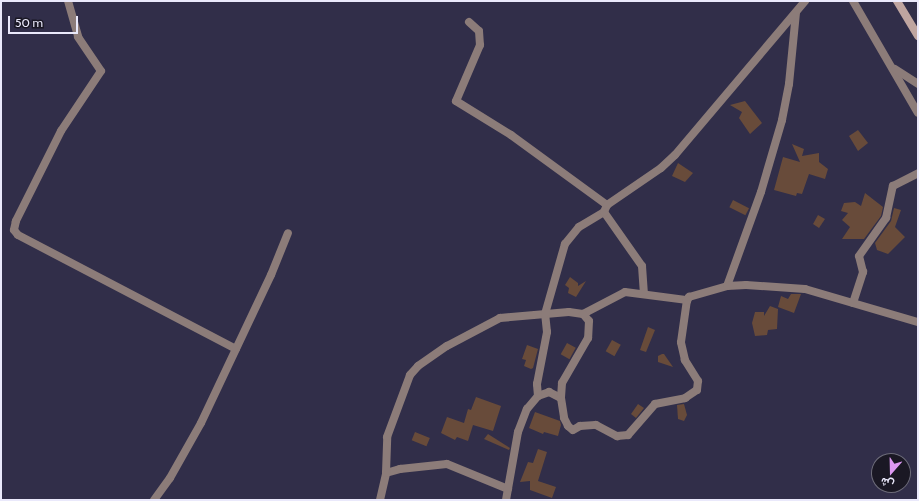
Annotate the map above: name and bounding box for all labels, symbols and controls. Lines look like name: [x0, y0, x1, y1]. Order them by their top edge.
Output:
scale bar: [10, 8, 80, 34]
text: 50 m: [15, 15, 43, 30]
north arrow: [871, 453, 911, 493]
text: ش: [879, 474, 896, 492]

